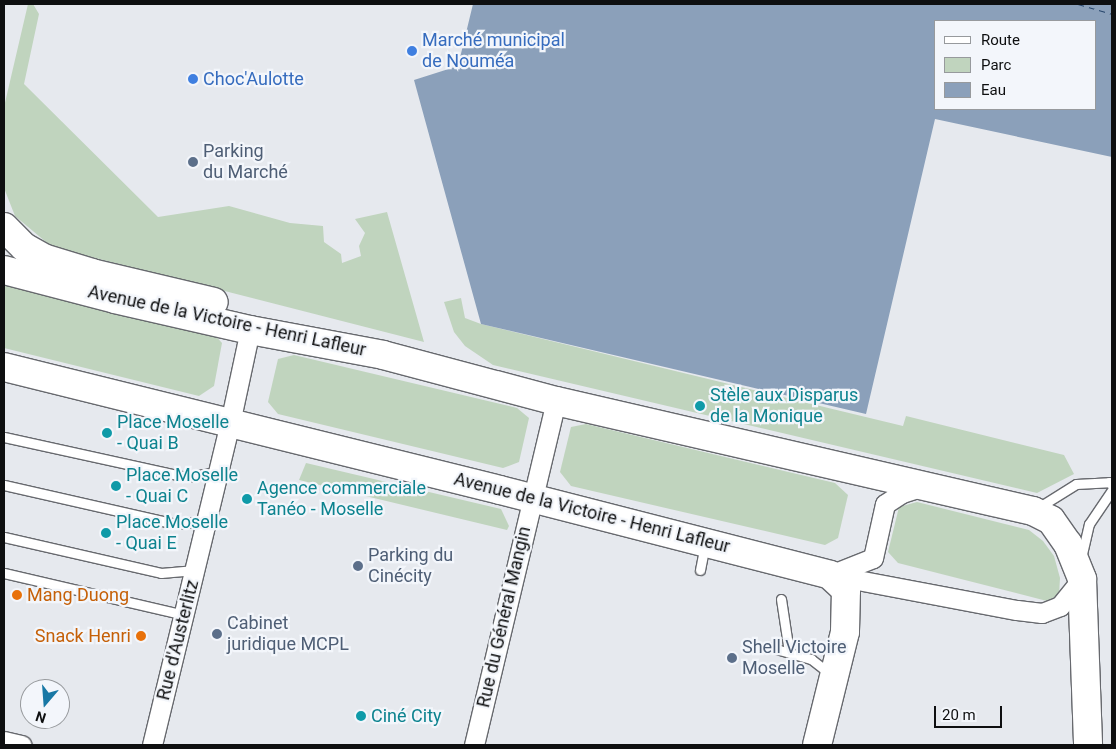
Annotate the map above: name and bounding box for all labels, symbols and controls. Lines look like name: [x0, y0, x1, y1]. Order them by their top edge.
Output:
legend: [934, 20, 1096, 110]
place label: Marché municipal de Nouméa: [422, 30, 565, 72]
text: Route: [981, 31, 1020, 49]
marker: Marché municipal de Nouméa: [406, 45, 418, 57]
text: Parc: [981, 56, 1011, 74]
place label: Choc'Aulotte: [203, 68, 304, 90]
marker: Choc'Aulotte: [187, 73, 199, 85]
text: Eau: [981, 81, 1006, 99]
place label: Parking du Marché: [203, 141, 288, 183]
marker: Parking du Marché: [187, 156, 199, 168]
street label: Avenue de la Victoire - Henri Lafleur: [86, 281, 368, 361]
place label: Stèle aux Disparus de la Monique: [710, 385, 858, 428]
marker: Stèle aux Disparus de la Monique: [694, 400, 706, 412]
place label: Place Moselle - Quai B: [117, 412, 229, 454]
marker: Place Moselle - Quai B: [101, 427, 113, 439]
place label: Place Moselle - Quai C: [126, 465, 238, 508]
street label: Avenue de la Victoire - Henri Lafleur: [452, 468, 732, 558]
place label: Agence commerciale Tanéo - Moselle: [257, 478, 426, 520]
marker: Place Moselle - Quai C: [110, 480, 122, 492]
marker: Agence commerciale Tanéo - Moselle: [241, 493, 253, 505]
place label: Place Moselle - Quai E: [116, 512, 228, 554]
street label: Rue du Général Mangin: [473, 524, 535, 710]
marker: Place Moselle - Quai E: [100, 527, 112, 539]
place label: Parking du Cinécity: [368, 545, 453, 588]
marker: Parking du Cinécity: [352, 560, 364, 572]
street label: Rue d'Austerlitz: [153, 578, 203, 702]
place label: Mang Duong: [27, 584, 129, 606]
marker: Mang Duong: [11, 589, 23, 601]
place label: Cabinet juridique MCPL: [227, 613, 349, 656]
place label: Snack Henri: [35, 625, 131, 647]
marker: Cabinet juridique MCPL: [211, 628, 223, 640]
marker: Snack Henri: [135, 630, 147, 642]
place label: Shell Victoire Moselle: [742, 637, 846, 680]
marker: Shell Victoire Moselle: [726, 652, 738, 664]
north arrow: [20, 679, 70, 729]
scale bar: [936, 696, 1004, 728]
place label: Ciné City: [371, 705, 442, 727]
text: 20 m: [942, 706, 976, 724]
text: N: [34, 708, 48, 726]
marker: Ciné City: [355, 710, 367, 722]

